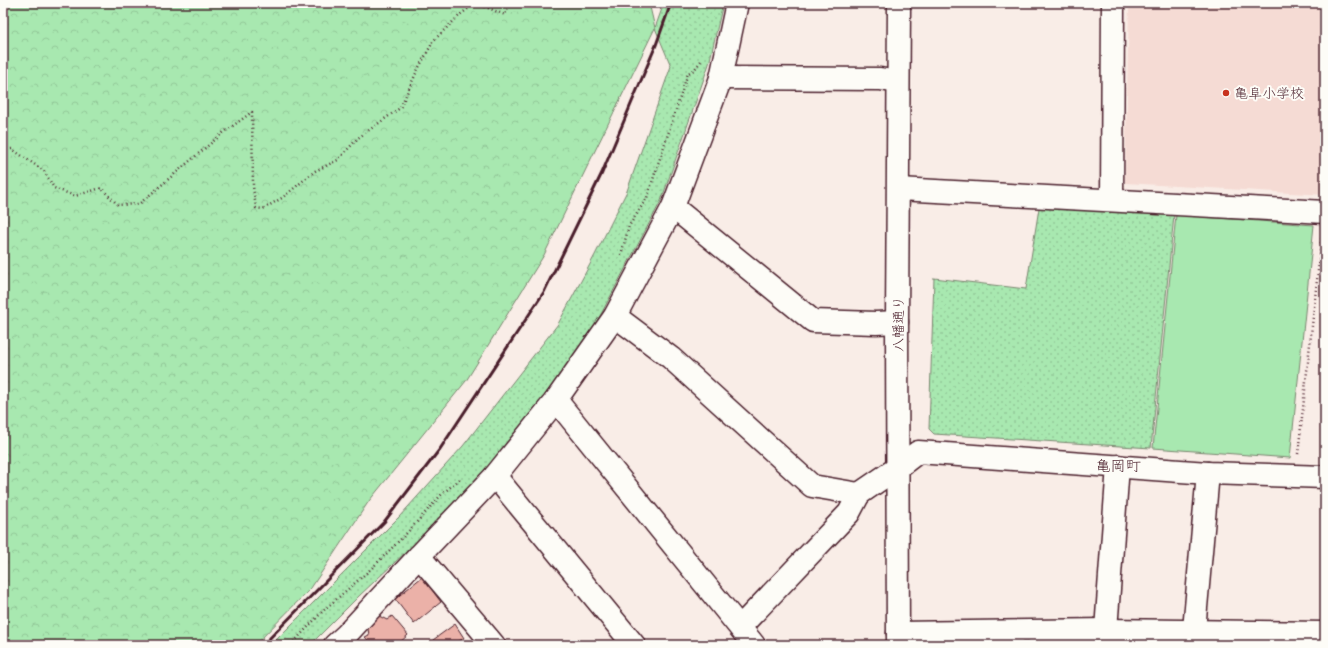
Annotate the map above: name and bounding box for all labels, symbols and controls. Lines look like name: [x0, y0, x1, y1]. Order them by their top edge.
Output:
place label: 亀阜小学校: [1234, 85, 1304, 103]
marker: 亀阜小学校: [1221, 88, 1231, 98]
street label: 八幡通り: [890, 296, 908, 352]
district label: 亀岡町: [1095, 457, 1141, 477]

